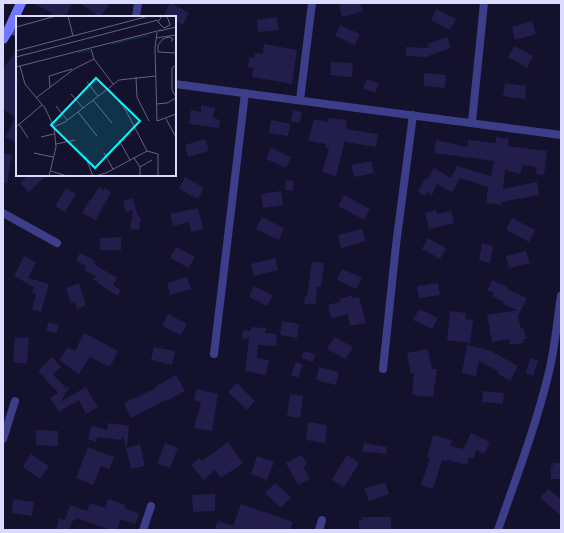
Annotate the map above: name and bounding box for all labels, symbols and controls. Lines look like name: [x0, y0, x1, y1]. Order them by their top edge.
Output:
inset map: [16, 16, 176, 176]

